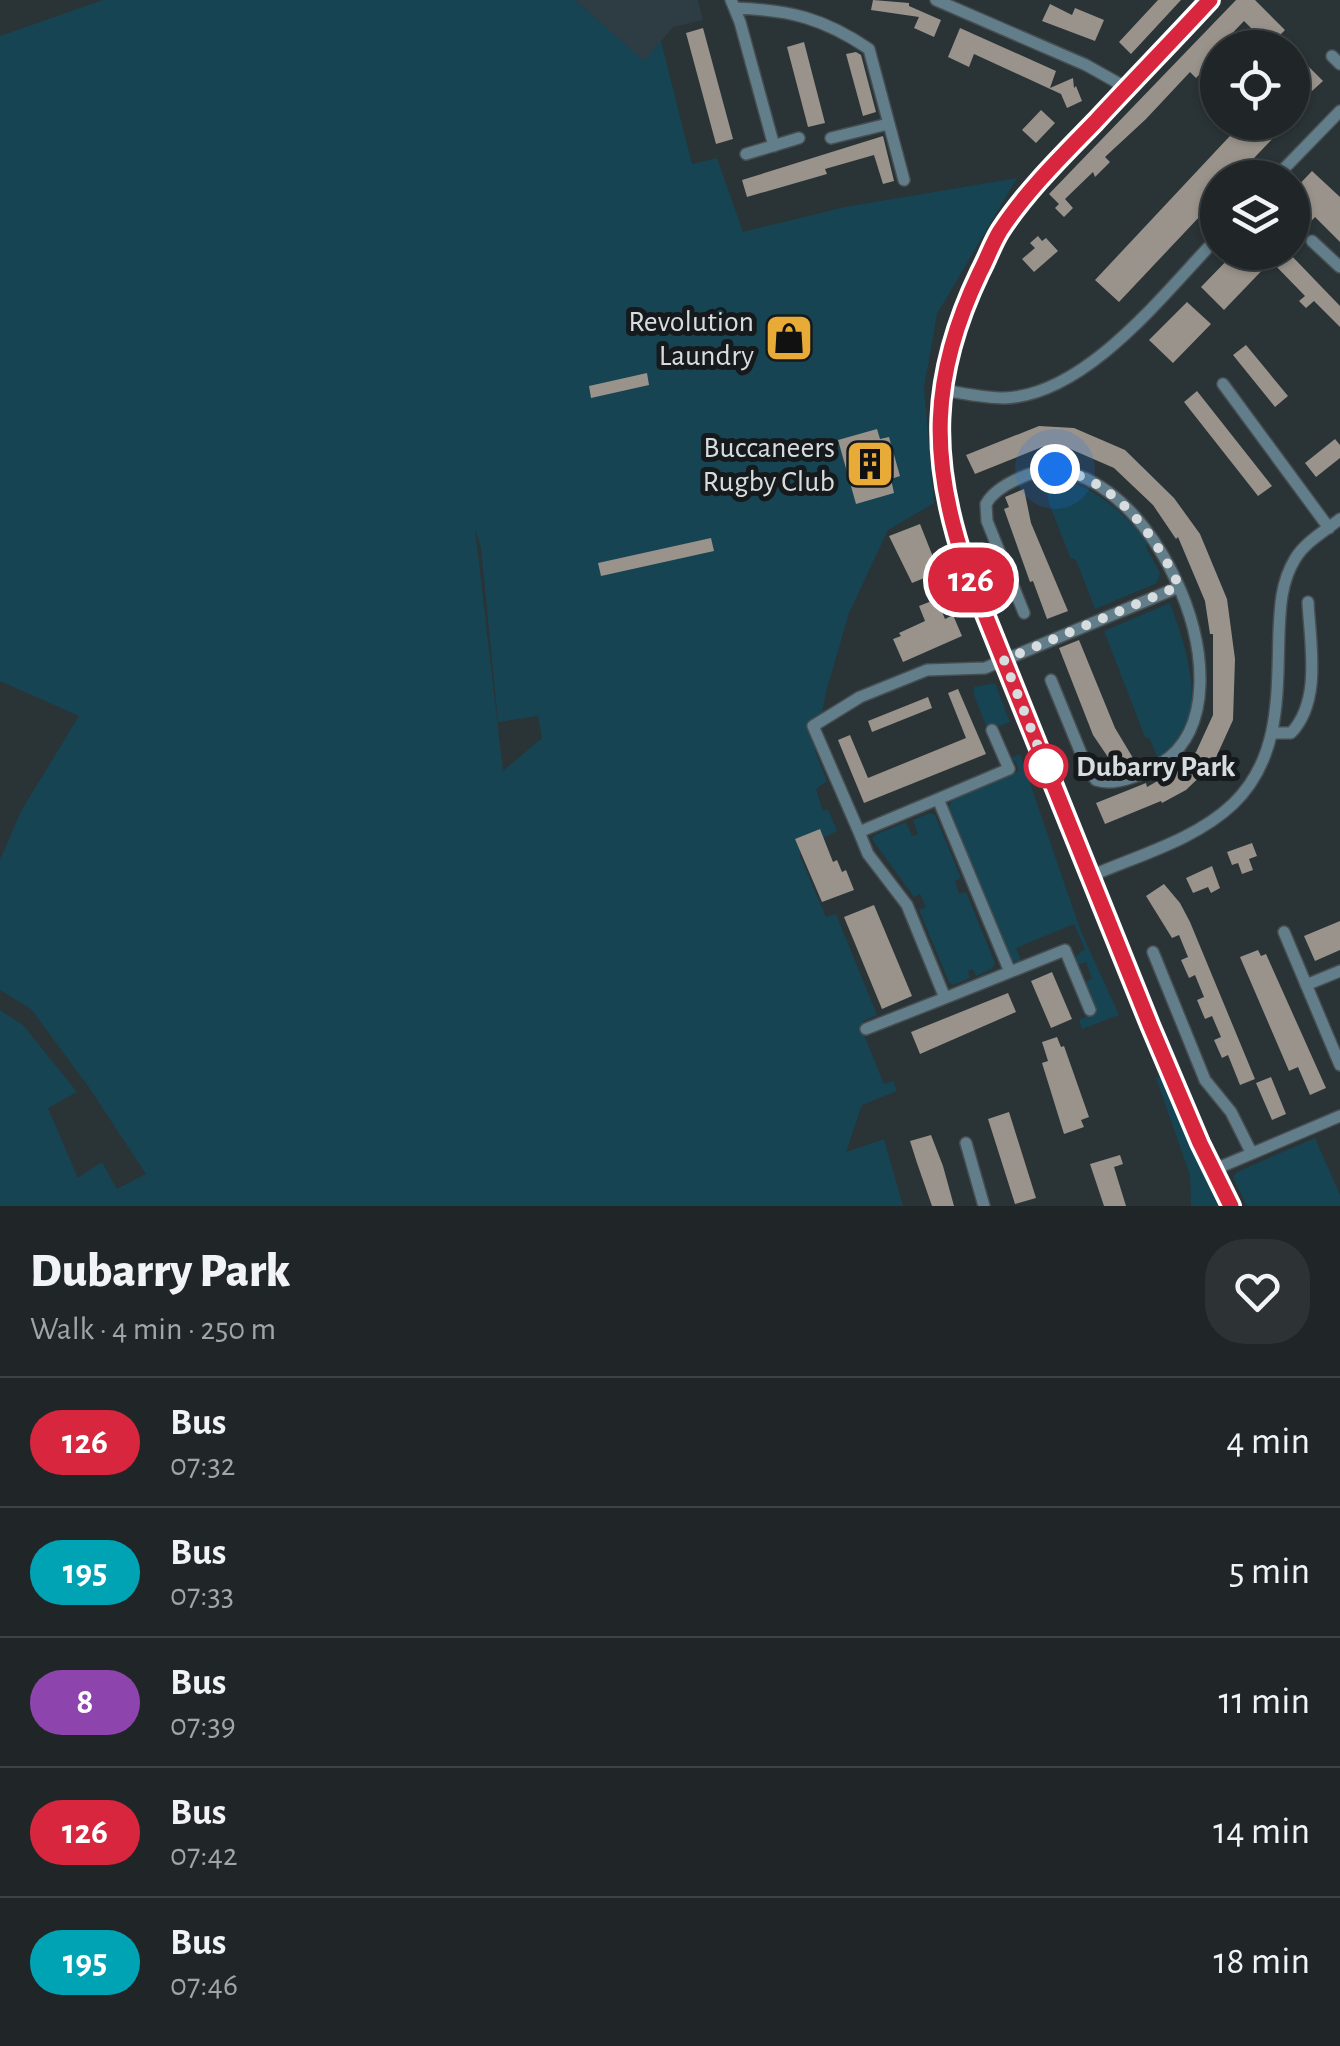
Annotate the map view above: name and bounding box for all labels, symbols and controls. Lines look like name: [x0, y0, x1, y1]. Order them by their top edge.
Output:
map controls: [1200, 30, 1310, 270]
button: locate: [1200, 30, 1310, 140]
button: layers: [1200, 160, 1310, 270]
place label: Revolution Laundry: [628, 307, 754, 371]
shop icon: Revolution Laundry: [763, 312, 815, 364]
place label: Buccaneers Rugby Club: [703, 433, 835, 497]
building icon: Buccaneers Rugby Club: [844, 438, 896, 490]
your location: [1030, 444, 1080, 494]
line badge: 126: [914, 548, 1028, 612]
text: 126: [948, 563, 994, 598]
marker: Dubarry Park: [1025, 745, 1067, 787]
place label: Dubarry Park: [1076, 752, 1236, 782]
button: heart: [1205, 1239, 1310, 1344]
text: Dubarry Park: [30, 1248, 290, 1296]
text: Walk · 4 min · 250 m: [30, 1313, 276, 1345]
text: Bus: [170, 1404, 226, 1442]
text: 4 min: [1226, 1423, 1310, 1461]
text: 126: [62, 1425, 108, 1460]
text: 07:32: [170, 1449, 235, 1481]
text: Bus: [170, 1534, 226, 1572]
text: 5 min: [1229, 1553, 1310, 1591]
text: 195: [63, 1555, 107, 1590]
text: 07:33: [170, 1579, 234, 1611]
text: Bus: [170, 1664, 226, 1702]
text: 11 min: [1218, 1683, 1310, 1721]
text: 8: [76, 1685, 94, 1720]
text: 07:39: [170, 1709, 236, 1741]
text: Bus: [170, 1794, 226, 1832]
text: 14 min: [1213, 1813, 1310, 1851]
text: 126: [62, 1815, 108, 1850]
text: 07:42: [170, 1839, 238, 1871]
text: Bus: [170, 1924, 226, 1962]
text: 18 min: [1213, 1943, 1310, 1981]
text: 195: [63, 1945, 107, 1980]
text: 07:46: [170, 1969, 238, 2001]

